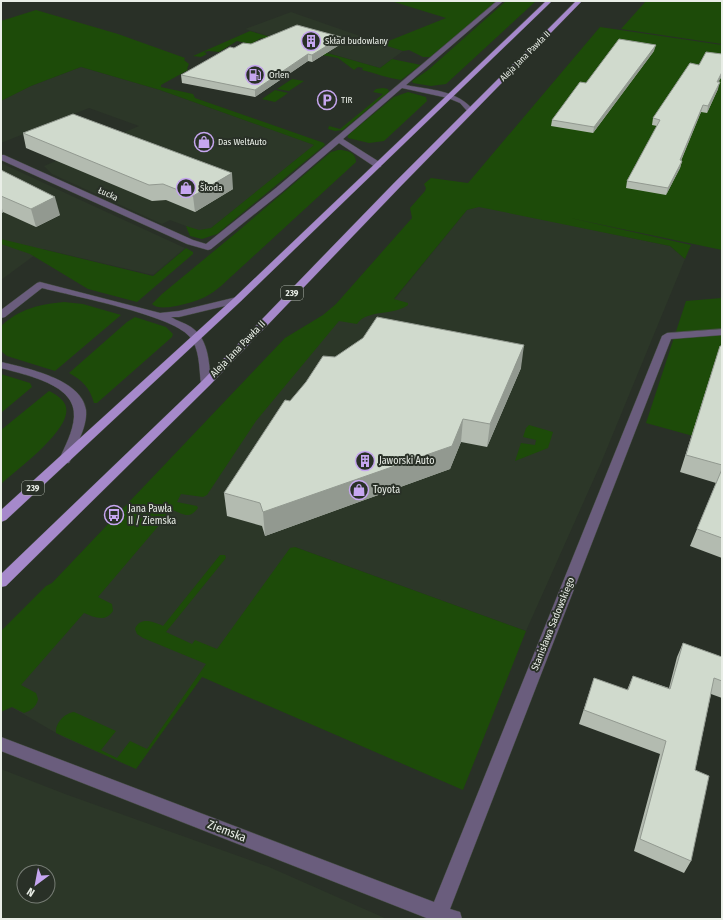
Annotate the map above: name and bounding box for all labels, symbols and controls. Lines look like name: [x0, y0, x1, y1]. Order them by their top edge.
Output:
street label: Aleja Jana Pawła II: [498, 29, 552, 83]
building icon: Skład budowlany: [300, 30, 322, 52]
place label: Skład budowlany: [325, 36, 388, 46]
fuel station icon: Orlen: [244, 64, 266, 86]
place label: Orlen: [269, 70, 290, 80]
parking icon: TIR: [316, 89, 338, 111]
place label: TIR: [341, 95, 353, 105]
shop icon: Das WeltAuto: [193, 131, 215, 153]
place label: Das WeltAuto: [218, 137, 267, 147]
shop icon: Škoda: [175, 177, 197, 199]
place label: Škoda: [200, 182, 223, 193]
street label: Łucka: [96, 185, 120, 203]
road number: 239: [281, 286, 303, 300]
street label: Aleja Jana Pawła II: [208, 318, 268, 380]
building icon: Jaworski Auto: [354, 450, 376, 472]
place label: Jaworski Auto: [379, 455, 434, 467]
shop icon: Toyota: [348, 479, 370, 501]
road number: 239: [22, 481, 44, 495]
place label: Toyota: [373, 484, 400, 496]
place label: Jana Pawła II / Ziemska: [128, 503, 176, 527]
bus stop icon: Jana Pawła II / Ziemska: [103, 504, 125, 526]
street label: Stanisława Sadowskiego: [529, 576, 577, 672]
street label: Ziemska: [206, 817, 248, 845]
north arrow: [16, 864, 56, 904]
text: N: [25, 885, 37, 899]

